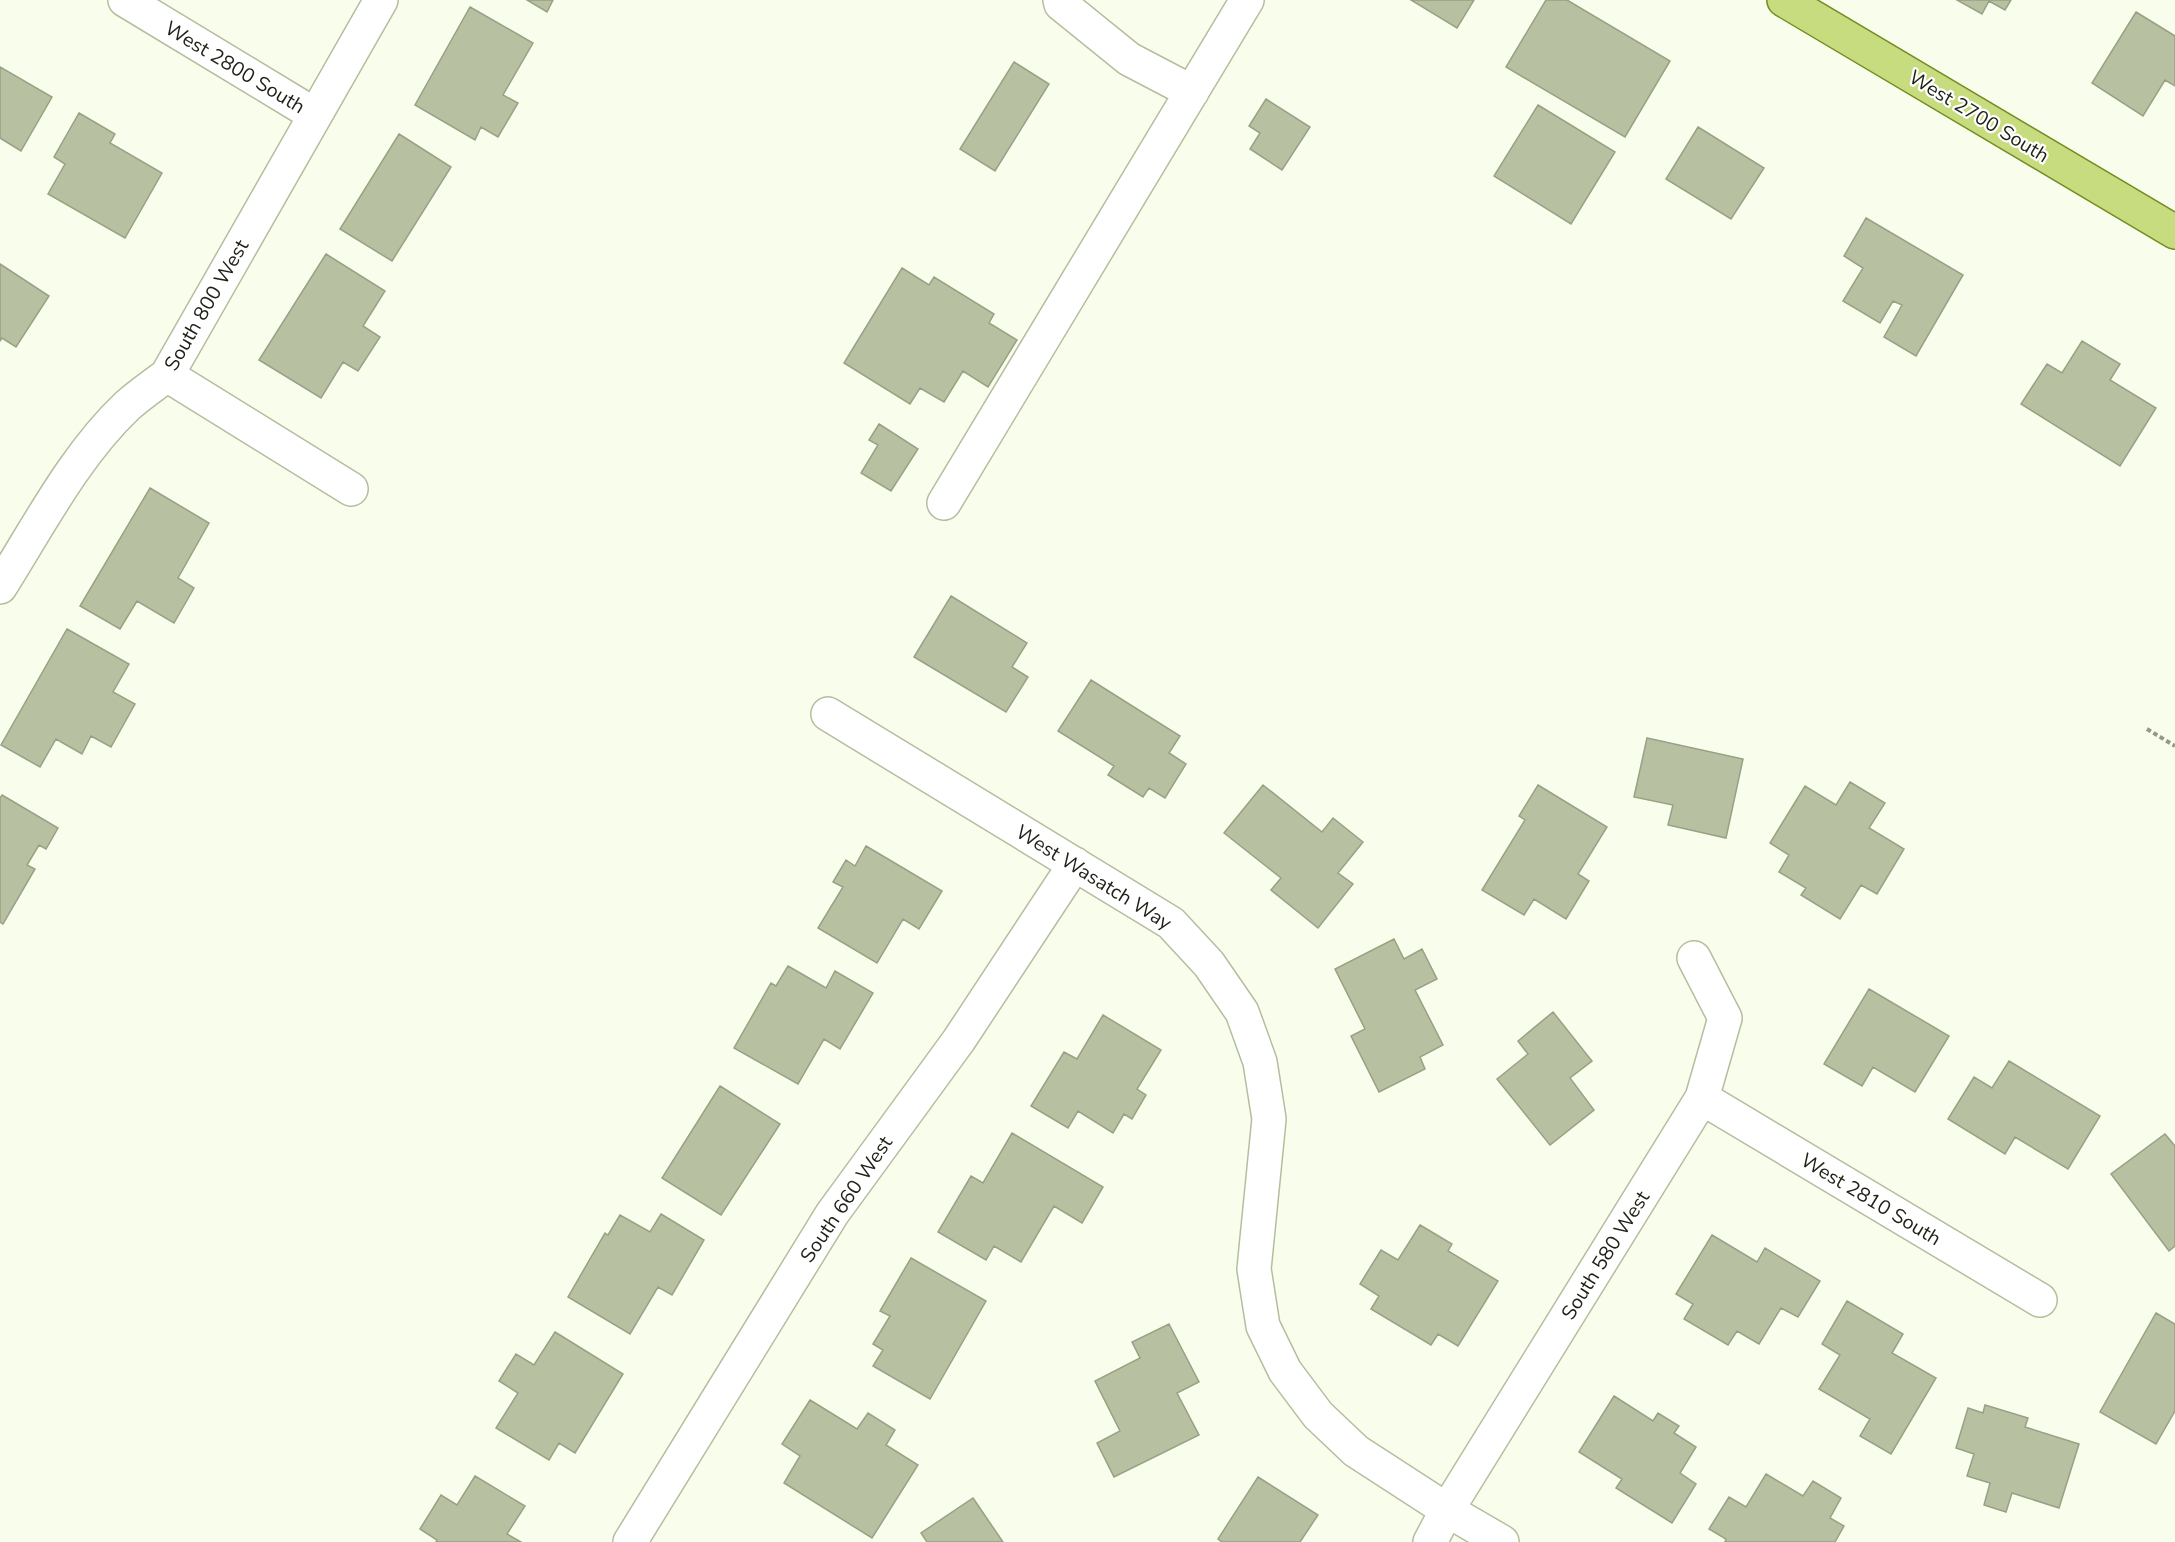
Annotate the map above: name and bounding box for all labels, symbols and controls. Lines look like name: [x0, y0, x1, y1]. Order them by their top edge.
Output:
street label: West 2800 South: [160, 15, 310, 120]
street label: West 2700 South: [1904, 64, 2054, 169]
street label: South 800 West: [158, 234, 255, 376]
street label: West Wasatch Way: [1011, 819, 1177, 937]
street label: South 660 West: [794, 1130, 899, 1268]
street label: West 2810 South: [1796, 1147, 1946, 1252]
street label: South 580 West: [1555, 1185, 1656, 1325]

